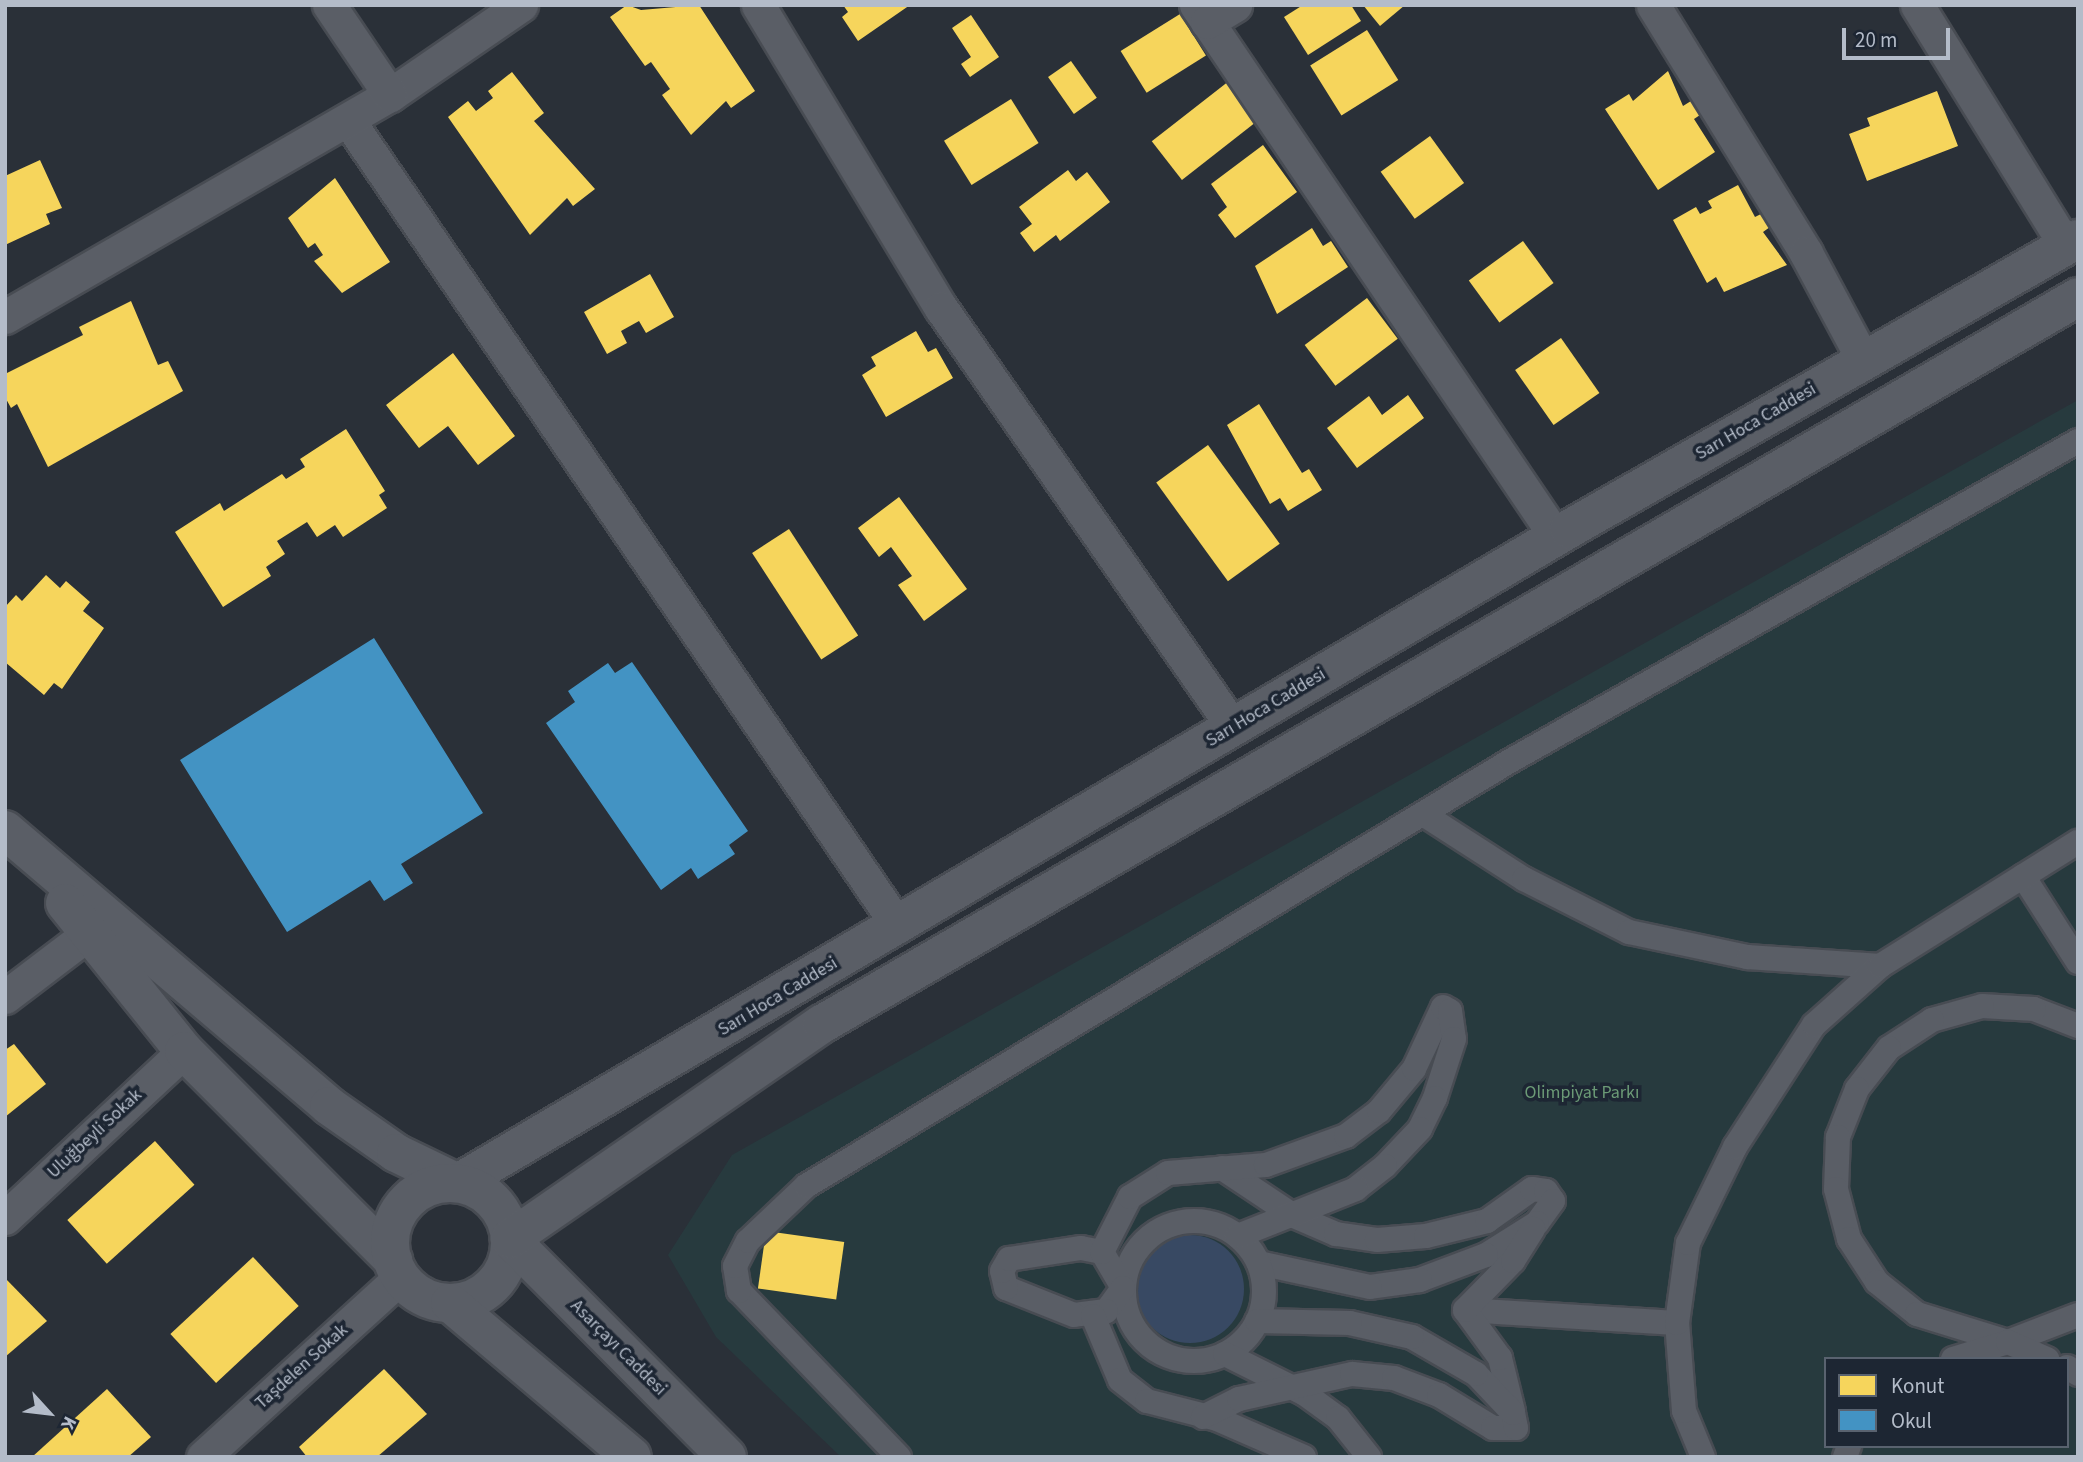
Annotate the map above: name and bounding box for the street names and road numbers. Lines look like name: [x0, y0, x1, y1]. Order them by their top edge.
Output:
street label: Sarı Hoca Caddesi: [1692, 379, 1820, 465]
street label: Sarı Hoca Caddesi: [1202, 664, 1330, 752]
street label: Sarı Hoca Caddesi: [714, 953, 842, 1041]
street label: Uluğbeyli Sokak: [43, 1085, 147, 1183]
street label: Asarçayı Caddesi: [566, 1296, 670, 1400]
street label: Taşdelen Sokak: [251, 1320, 353, 1414]

